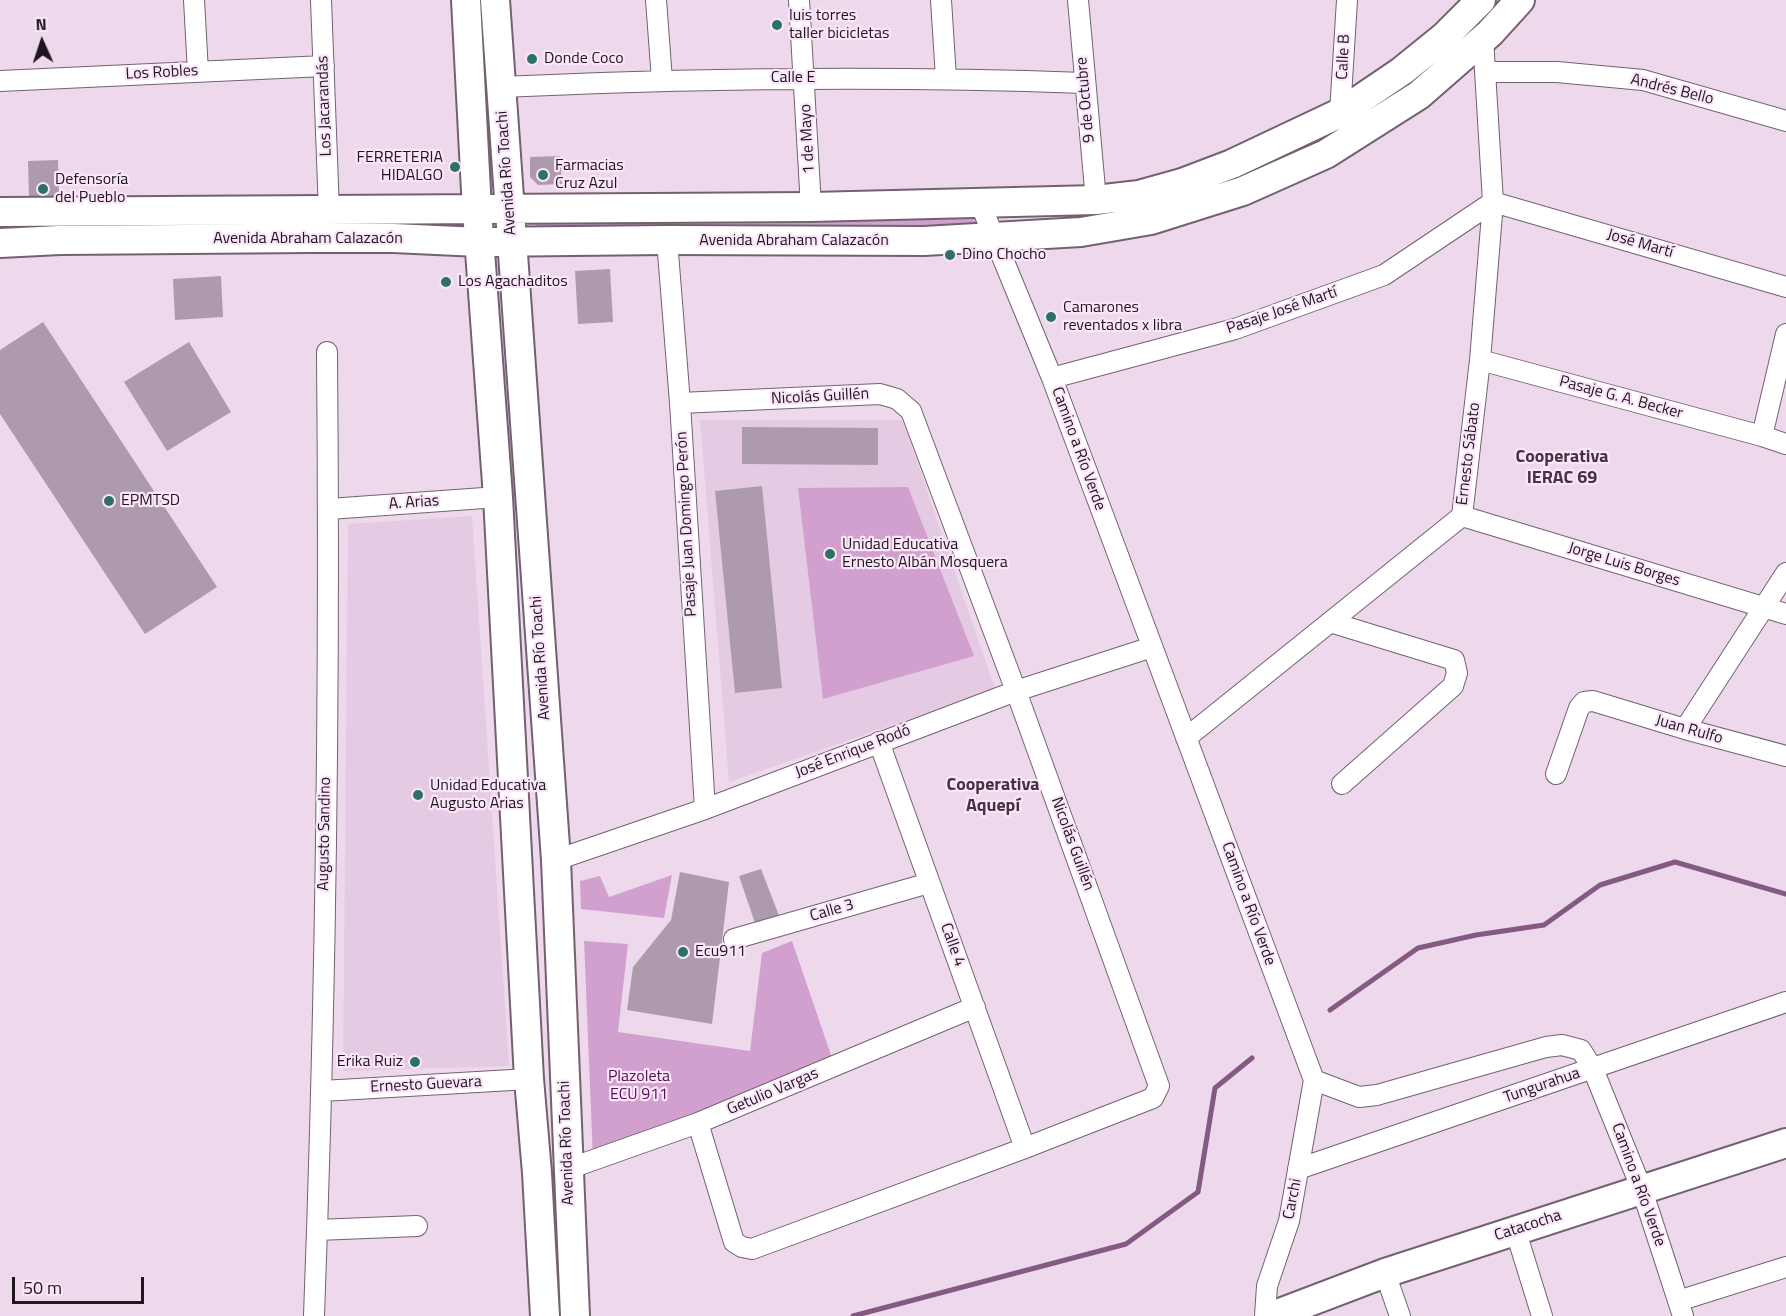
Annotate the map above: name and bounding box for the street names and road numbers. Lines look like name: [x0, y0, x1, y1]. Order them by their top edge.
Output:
street label: Calle B: [1333, 34, 1355, 80]
street label: Los Jacarandás: [314, 55, 336, 157]
street label: 9 de Octubre: [1073, 56, 1099, 144]
street label: Los Robles: [125, 62, 199, 84]
street label: Calle E: [771, 68, 815, 88]
street label: Andrés Bello: [1629, 70, 1715, 110]
street label: 1 de Mayo: [797, 104, 819, 174]
street label: Avenida Río Toachi: [493, 110, 521, 236]
street label: José Martí: [1605, 225, 1675, 263]
street label: Avenida Abraham Calazacón: [213, 229, 403, 249]
street label: Avenida Abraham Calazacón: [699, 231, 889, 251]
street label: Pasaje José Martí: [1224, 283, 1340, 339]
street label: Pasaje G. A. Becker: [1557, 372, 1685, 424]
street label: Nicolás Guillén: [770, 385, 870, 409]
street label: Camino a Río Verde: [1047, 385, 1109, 513]
street label: Ernesto Sábato: [1453, 402, 1485, 506]
street label: Pasaje Juan Domingo Perón: [673, 431, 701, 617]
street label: A. Arias: [388, 492, 440, 514]
street label: Jorge Luis Borges: [1566, 539, 1682, 591]
street label: Avenida Río Toachi: [527, 595, 555, 721]
street label: Juan Rulfo: [1653, 711, 1725, 749]
street label: José Enrique Rodó: [793, 721, 913, 783]
street label: Augusto Sandino: [314, 777, 336, 891]
street label: Nicolás Guillén: [1046, 795, 1098, 893]
street label: Camino a Río Verde: [1217, 840, 1279, 968]
street label: Calle 3: [808, 896, 856, 926]
street label: Calle 4: [935, 921, 969, 969]
street label: Getulio Vargas: [725, 1064, 821, 1120]
street label: Tungurahua: [1501, 1064, 1583, 1108]
street label: Ernesto Guevara: [370, 1072, 482, 1098]
street label: Avenida Río Toachi: [555, 1080, 579, 1206]
street label: Camino a Río Verde: [1607, 1121, 1669, 1249]
street label: Carchi: [1280, 1177, 1306, 1221]
street label: Catacocha: [1492, 1206, 1564, 1246]

